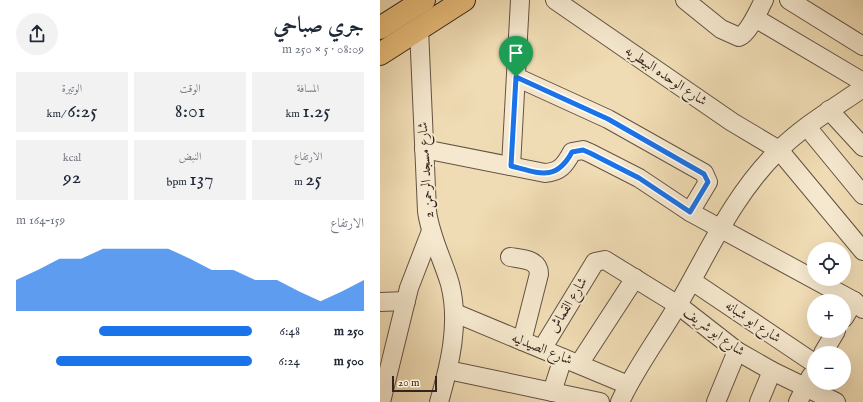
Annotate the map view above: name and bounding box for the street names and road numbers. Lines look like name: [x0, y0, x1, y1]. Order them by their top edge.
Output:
street label: شارع الوحده البيطريه: [620, 42, 711, 112]
street label: شارع مسجد الرحمن 2: [414, 121, 440, 219]
street label: شارع القماش: [544, 274, 593, 337]
street label: شارع ابو شبانه: [721, 297, 784, 349]
street label: شارع ابو شريف: [678, 304, 748, 362]
street label: شارع الصيدليه: [508, 329, 575, 371]

